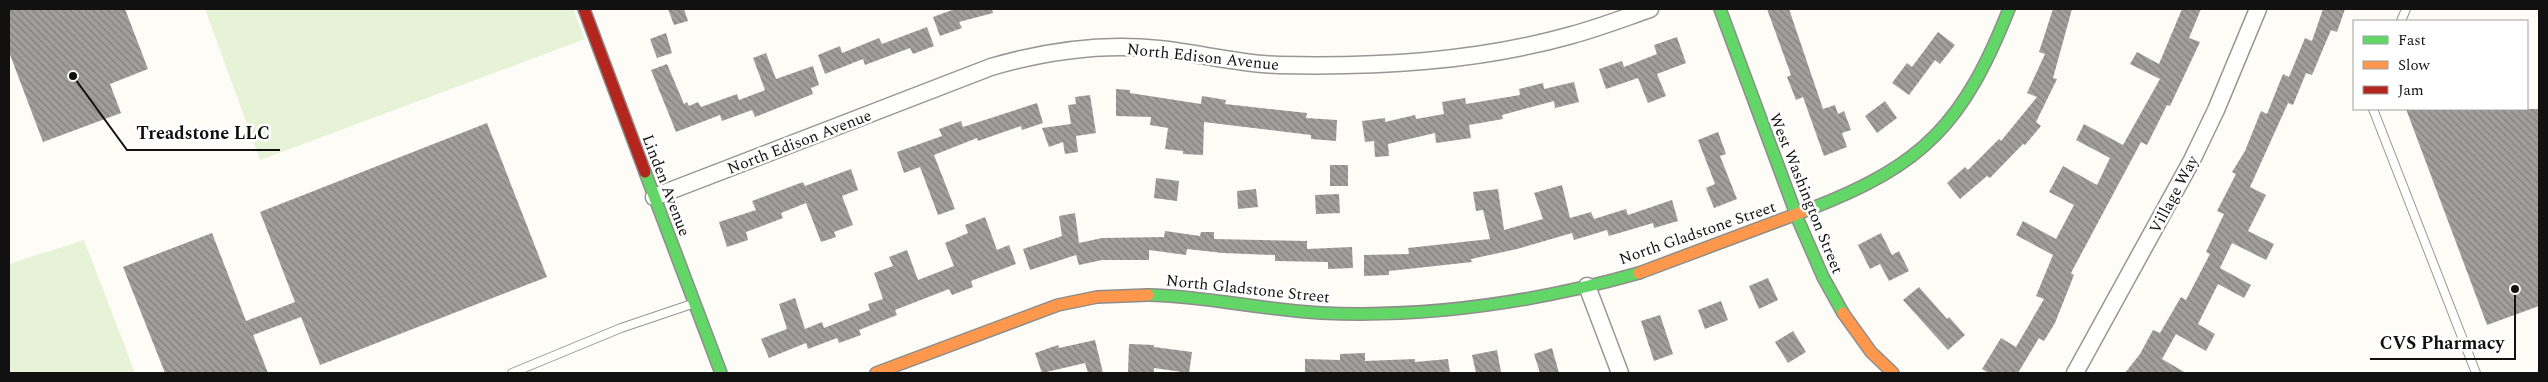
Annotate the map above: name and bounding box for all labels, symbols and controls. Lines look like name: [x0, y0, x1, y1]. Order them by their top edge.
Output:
legend: [2353, 20, 2528, 110]
text: Fast: [2398, 29, 2426, 52]
street label: North Edison Avenue: [1126, 37, 1280, 77]
text: Slow: [2398, 54, 2430, 77]
text: Jam: [2398, 79, 2424, 102]
street label: North Edison Avenue: [724, 103, 875, 181]
street label: West Washington Street: [1763, 109, 1849, 278]
callout: Treadstone LLC: [127, 117, 280, 150]
text: Treadstone LLC: [136, 120, 270, 147]
street label: Linden Avenue: [636, 131, 696, 240]
street label: Village Way: [2143, 150, 2205, 238]
street label: North Gladstone Street: [1616, 195, 1779, 271]
street label: North Gladstone Street: [1165, 268, 1331, 310]
callout: CVS Pharmacy: [2370, 326, 2515, 359]
text: CVS Pharmacy: [2380, 330, 2506, 357]

